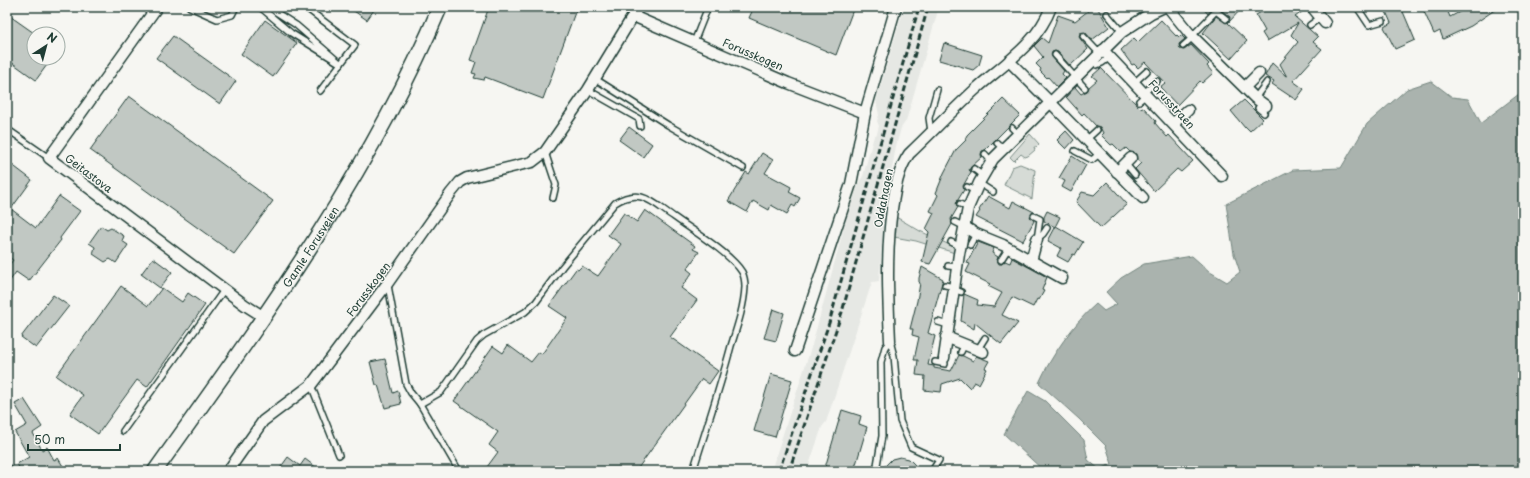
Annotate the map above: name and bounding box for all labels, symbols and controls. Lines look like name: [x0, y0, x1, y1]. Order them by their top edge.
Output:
north arrow: [26, 26, 66, 66]
text: N: [44, 28, 61, 47]
street label: Forusskogen: [720, 34, 786, 74]
street label: Forusstraen: [1145, 76, 1199, 132]
street label: Geitastova: [62, 149, 117, 197]
street label: Oddahagen: [869, 167, 897, 229]
street label: Gamle Forusveien: [278, 203, 343, 290]
street label: Forusskogen: [342, 258, 394, 320]
scale bar: [28, 426, 120, 452]
text: 50 m: [34, 430, 65, 448]

